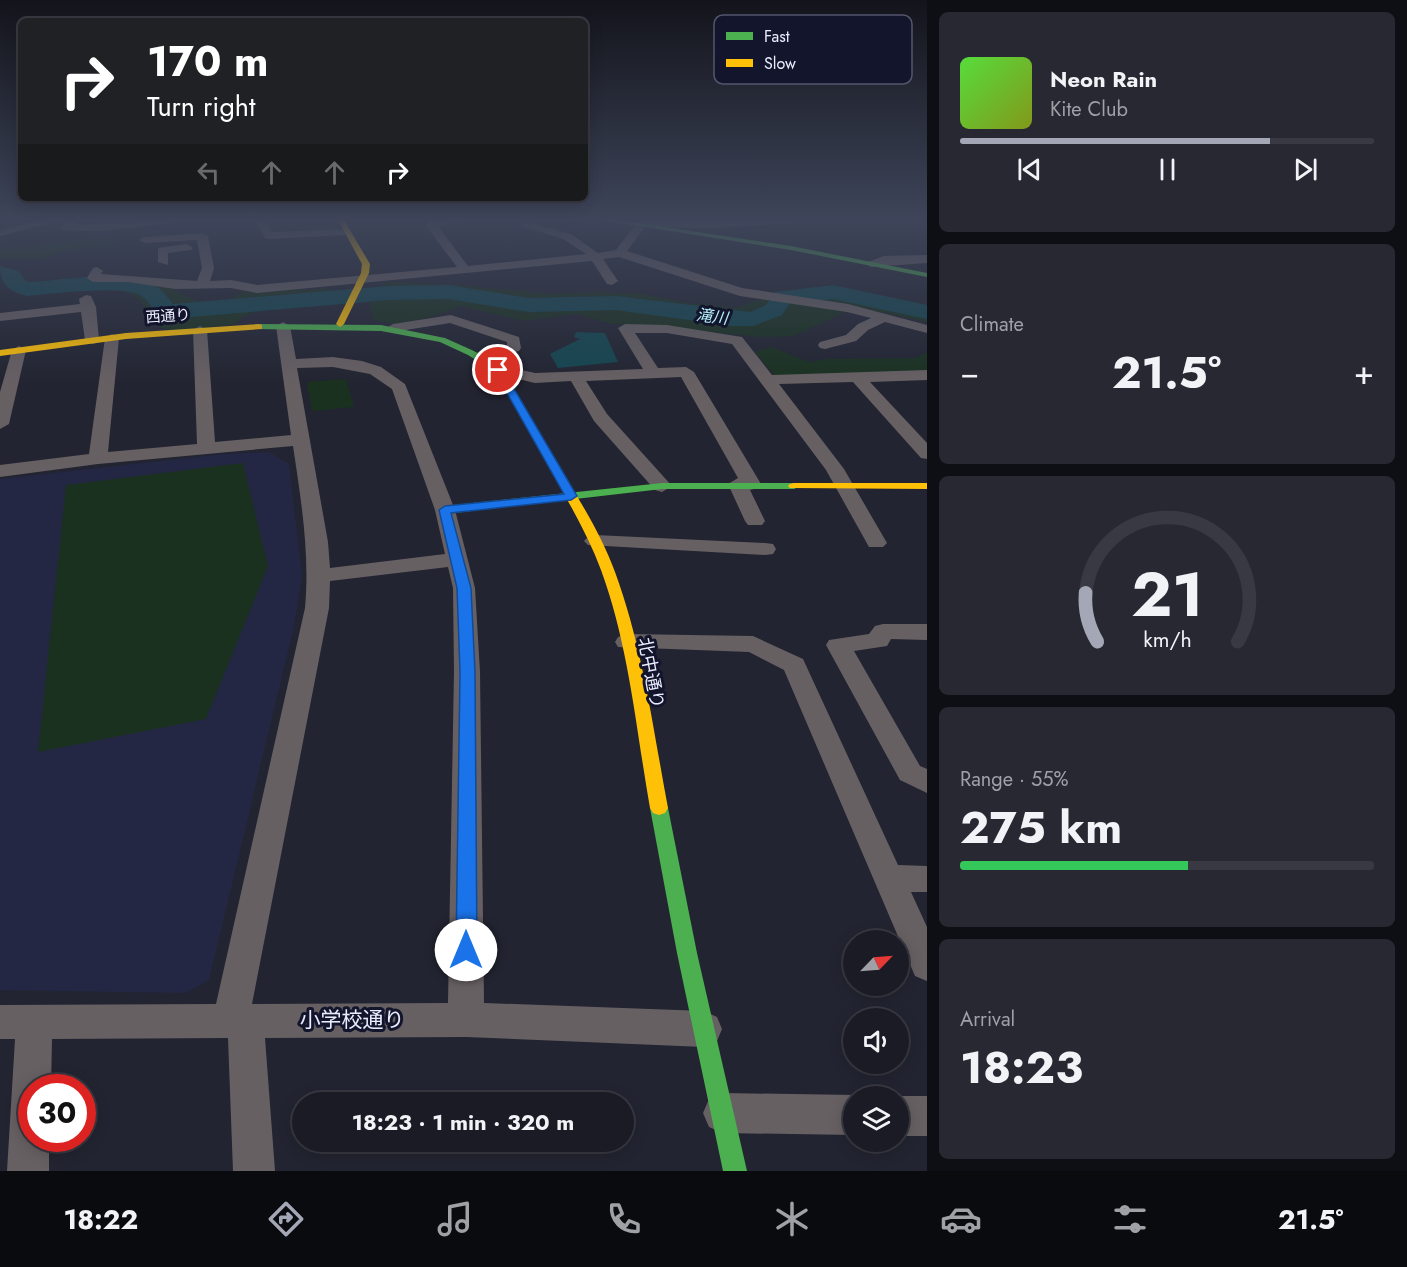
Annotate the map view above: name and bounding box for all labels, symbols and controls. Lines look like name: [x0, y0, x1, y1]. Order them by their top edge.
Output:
legend: [714, 15, 912, 84]
text: Fast: [764, 25, 790, 48]
text: 170 m: [147, 31, 269, 92]
icon: right: [48, 42, 126, 120]
text: Slow: [764, 52, 796, 75]
text: Neon Rain: [1050, 63, 1157, 95]
text: Turn right: [147, 87, 255, 126]
text: Kite Club: [1050, 95, 1128, 124]
icon: previous: [1013, 153, 1046, 186]
icon: pause: [1151, 153, 1184, 186]
icon: next: [1289, 153, 1322, 186]
icon: left: [192, 156, 225, 189]
icon: ahead: [255, 156, 288, 189]
icon: ahead: [318, 156, 351, 189]
icon: right: [381, 156, 414, 189]
street label: 西通り: [145, 303, 191, 329]
water label: 滝川: [695, 303, 731, 330]
text: Climate: [960, 310, 1024, 339]
text: 21.5°: [1112, 340, 1221, 405]
pin: [472, 344, 523, 395]
text: −: [960, 349, 979, 396]
text: +: [1354, 349, 1374, 396]
icon: arrive: [481, 353, 514, 386]
text: 21: [1131, 550, 1203, 640]
text: km/h: [1143, 625, 1191, 656]
street label: 北中通り: [631, 635, 671, 711]
text: Range · 55%: [960, 765, 1069, 794]
text: 275 km: [960, 795, 1122, 860]
position arrow: [434, 918, 498, 982]
north arrow: [843, 930, 909, 996]
map controls: [843, 930, 909, 1152]
street label: 小学校通り: [300, 1005, 405, 1035]
text: Arrival: [960, 1005, 1015, 1034]
button: sound: [843, 1008, 909, 1074]
text: 18:23: [960, 1035, 1083, 1100]
speed limit sign: 30: [18, 1074, 96, 1152]
button: layers: [843, 1086, 909, 1152]
text: 18:23 · 1 min · 320 m: [352, 1106, 574, 1138]
icon: directions: [265, 1198, 307, 1240]
icon: music: [434, 1198, 476, 1240]
icon: phone: [603, 1198, 645, 1240]
icon: climate: [771, 1198, 813, 1240]
icon: car: [940, 1198, 982, 1240]
icon: filters: [1109, 1198, 1151, 1240]
text: 18:22: [63, 1200, 138, 1239]
text: 21.5°: [1278, 1200, 1343, 1239]

